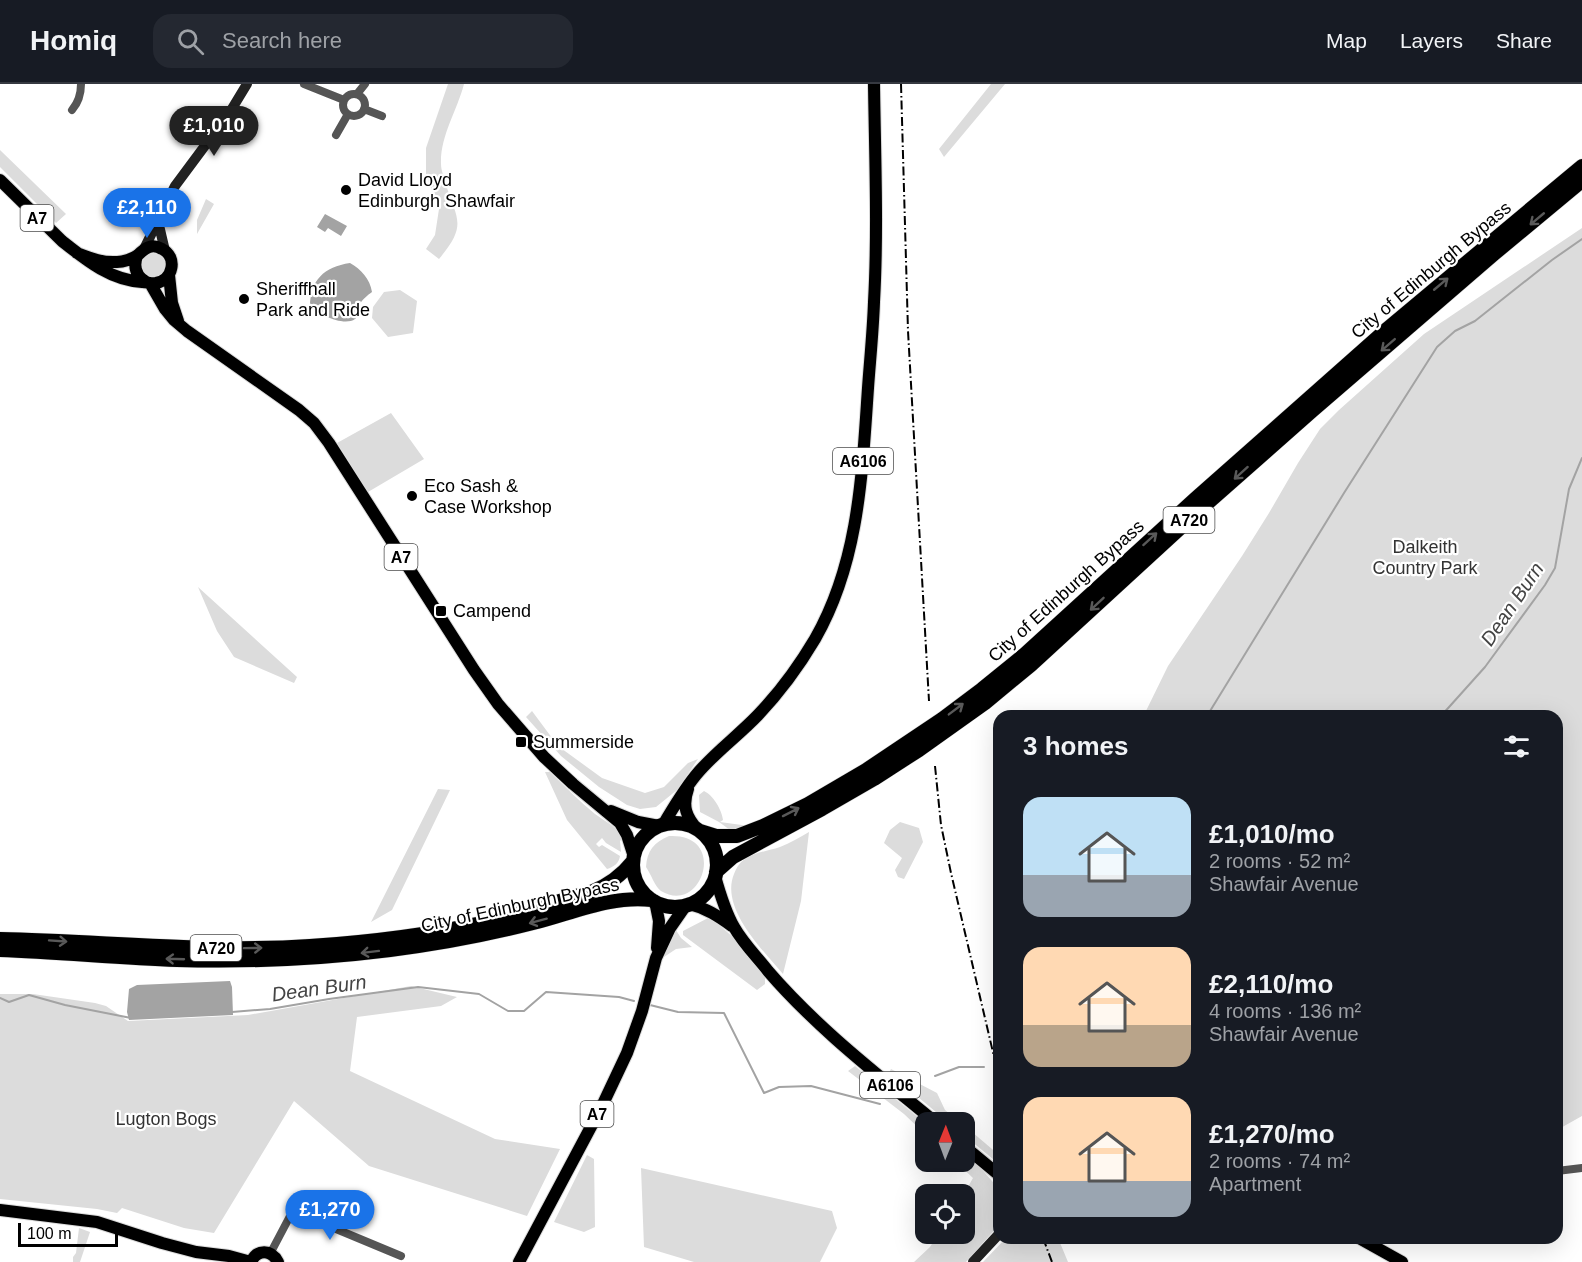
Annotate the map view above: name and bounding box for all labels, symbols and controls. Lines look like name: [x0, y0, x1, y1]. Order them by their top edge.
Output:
search box: [153, 14, 573, 68]
text: Homiq: [30, 25, 117, 56]
icon: search: [174, 25, 207, 58]
text: Search here: [222, 28, 342, 53]
text: Map: [1326, 29, 1367, 52]
text: Layers: [1400, 29, 1463, 52]
text: Share: [1496, 29, 1552, 52]
pin: £1,010: [165, 106, 263, 157]
text: £1,010: [183, 114, 245, 136]
place label: David Lloyd Edinburgh Shawfair: [358, 170, 515, 211]
marker: David Lloyd Edinburgh Shawfair: [339, 183, 353, 197]
pin: £2,110: [98, 188, 196, 239]
text: £2,110: [117, 196, 177, 218]
street label: City of Edinburgh Bypass: [1347, 197, 1515, 343]
road number: A7: [20, 205, 54, 231]
one-way arrow: [1529, 212, 1545, 225]
one-way arrow: [1433, 277, 1448, 291]
place label: Sheriffhall Park and Ride: [256, 279, 370, 320]
marker: Sheriffhall Park and Ride: [237, 292, 251, 306]
one-way arrow: [1380, 338, 1396, 351]
road number: A6106: [833, 448, 893, 474]
one-way arrow: [1234, 466, 1249, 480]
place label: Eco Sash & Case Workshop: [424, 476, 552, 517]
marker: Eco Sash & Case Workshop: [405, 489, 419, 503]
road number: A720: [1164, 507, 1214, 533]
street label: City of Edinburgh Bypass: [984, 516, 1148, 666]
one-way arrow: [1142, 532, 1157, 546]
park label: Dalkeith Country Park: [1372, 537, 1479, 578]
road number: A7: [384, 544, 418, 570]
water label: Dean Burn: [1476, 558, 1548, 650]
one-way arrow: [1089, 597, 1104, 611]
place label: Campend: [453, 601, 531, 621]
marker: Campend: [434, 604, 448, 618]
one-way arrow: [947, 703, 963, 716]
icon: filters: [1500, 730, 1533, 763]
text: 3 homes: [1023, 731, 1129, 761]
place label: Summerside: [533, 732, 634, 752]
marker: Summerside: [514, 735, 528, 749]
one-way arrow: [781, 806, 799, 818]
text: £1,010/mo: [1209, 819, 1335, 849]
icon: home: [1071, 821, 1143, 893]
text: 2 rooms · 52 m²: [1209, 850, 1350, 872]
text: Shawfair Avenue: [1209, 873, 1359, 895]
street label: City of Edinburgh Bypass: [419, 874, 621, 936]
one-way arrow: [529, 916, 548, 928]
road number: A720: [190, 935, 242, 961]
one-way arrow: [48, 936, 68, 947]
one-way arrow: [243, 942, 263, 954]
one-way arrow: [360, 947, 380, 958]
one-way arrow: [166, 954, 186, 965]
text: £2,110/mo: [1209, 969, 1333, 999]
water label: Dean Burn: [270, 970, 368, 1006]
icon: home: [1071, 971, 1143, 1043]
text: 4 rooms · 136 m²: [1209, 1000, 1361, 1022]
text: Shawfair Avenue: [1209, 1023, 1359, 1045]
road number: A6106: [860, 1072, 920, 1098]
road number: A7: [580, 1101, 614, 1127]
park label: Lugton Bogs: [115, 1109, 217, 1129]
north arrow: [915, 1112, 975, 1172]
map controls: [915, 1112, 975, 1244]
text: £1,270/mo: [1209, 1119, 1335, 1149]
icon: home: [1071, 1121, 1143, 1193]
text: 2 rooms · 74 m²: [1209, 1150, 1350, 1172]
text: Apartment: [1209, 1173, 1301, 1195]
button: locate: [915, 1184, 975, 1244]
pin: £1,270: [281, 1190, 379, 1241]
text: £1,270: [299, 1198, 361, 1220]
scale bar: [18, 1220, 118, 1248]
text: 100 m: [27, 1225, 71, 1242]

